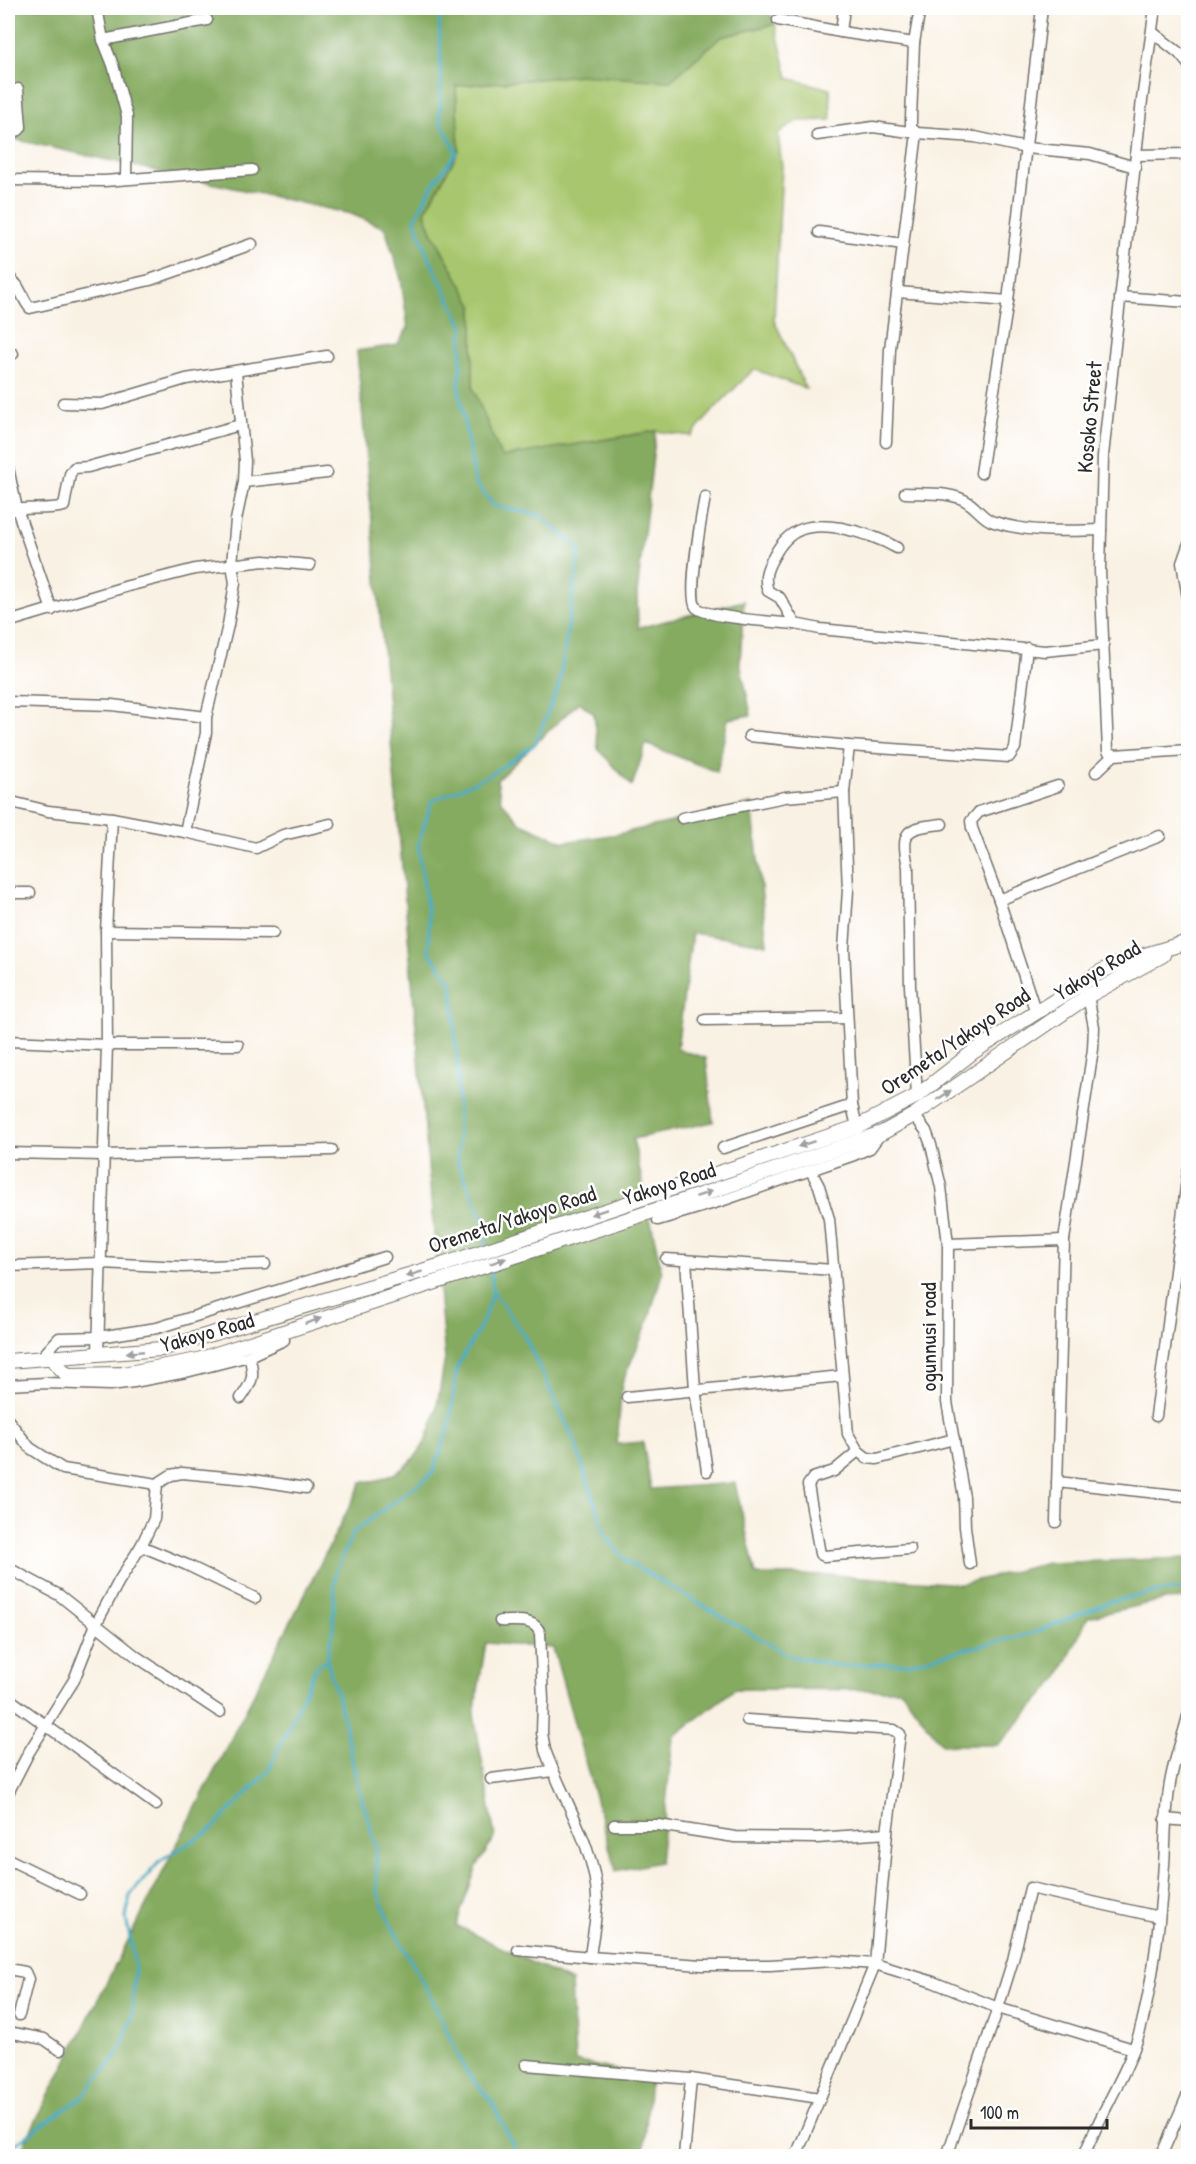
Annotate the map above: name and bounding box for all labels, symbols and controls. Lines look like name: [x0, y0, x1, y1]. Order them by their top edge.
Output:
street label: Kosoko Street: [1069, 359, 1109, 474]
street label: Yakoyo Road: [1048, 932, 1146, 1007]
street label: Oremeta/Yakoyo Road: [874, 980, 1036, 1102]
one-way arrow: [935, 1089, 951, 1101]
one-way arrow: [797, 1140, 815, 1149]
street label: Yakoyo Road: [619, 1154, 720, 1212]
street label: Oremeta/Yakoyo Road: [424, 1178, 600, 1260]
one-way arrow: [695, 1189, 713, 1199]
one-way arrow: [590, 1208, 608, 1217]
one-way arrow: [489, 1256, 507, 1266]
one-way arrow: [405, 1270, 423, 1279]
street label: ogunnusi road: [913, 1282, 943, 1392]
street label: Yakoyo Road: [157, 1304, 258, 1360]
one-way arrow: [304, 1316, 322, 1325]
one-way arrow: [125, 1347, 144, 1357]
scale bar: [971, 2092, 1108, 2130]
text: 100 m: [980, 2100, 1019, 2125]

